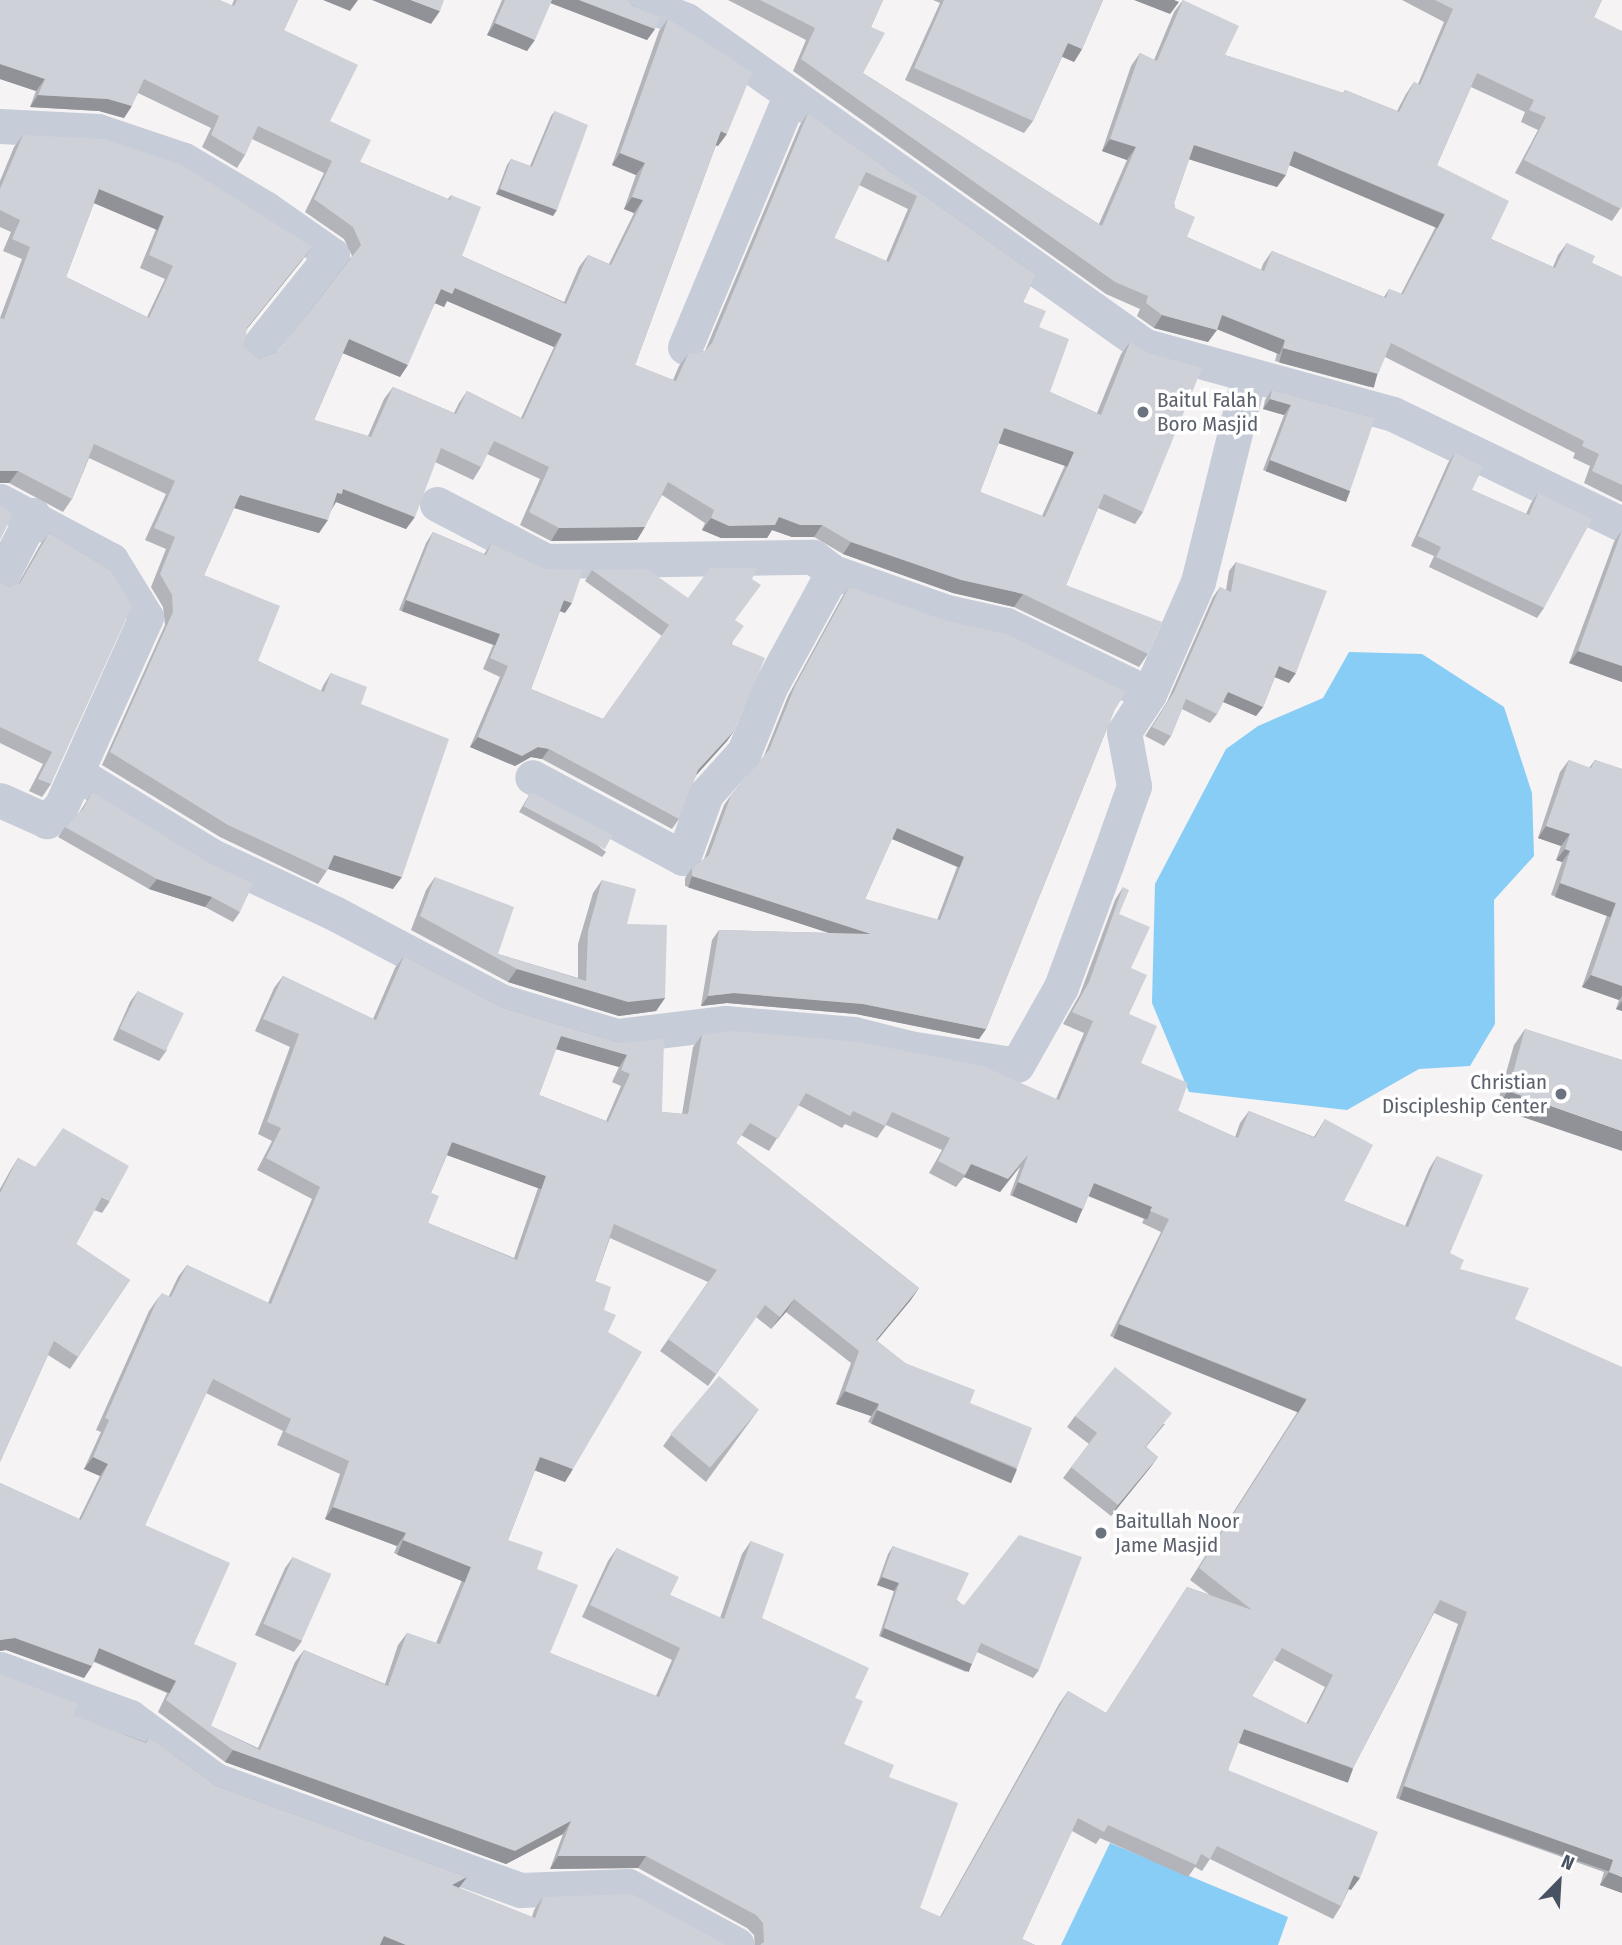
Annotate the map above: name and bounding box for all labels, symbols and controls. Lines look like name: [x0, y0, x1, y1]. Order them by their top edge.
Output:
place label: Baitul Falah Boro Masjid: [1157, 387, 1258, 437]
marker: Baitul Falah Boro Masjid: [1135, 404, 1151, 420]
place label: Christian Discipleship Center: [1382, 1069, 1547, 1119]
marker: Christian Discipleship Center: [1553, 1086, 1569, 1102]
place label: Baitullah Noor Jame Masjid: [1115, 1508, 1239, 1558]
marker: Baitullah Noor Jame Masjid: [1093, 1525, 1109, 1541]
north arrow: [1524, 1847, 1594, 1917]
text: N: [1558, 1850, 1578, 1875]

